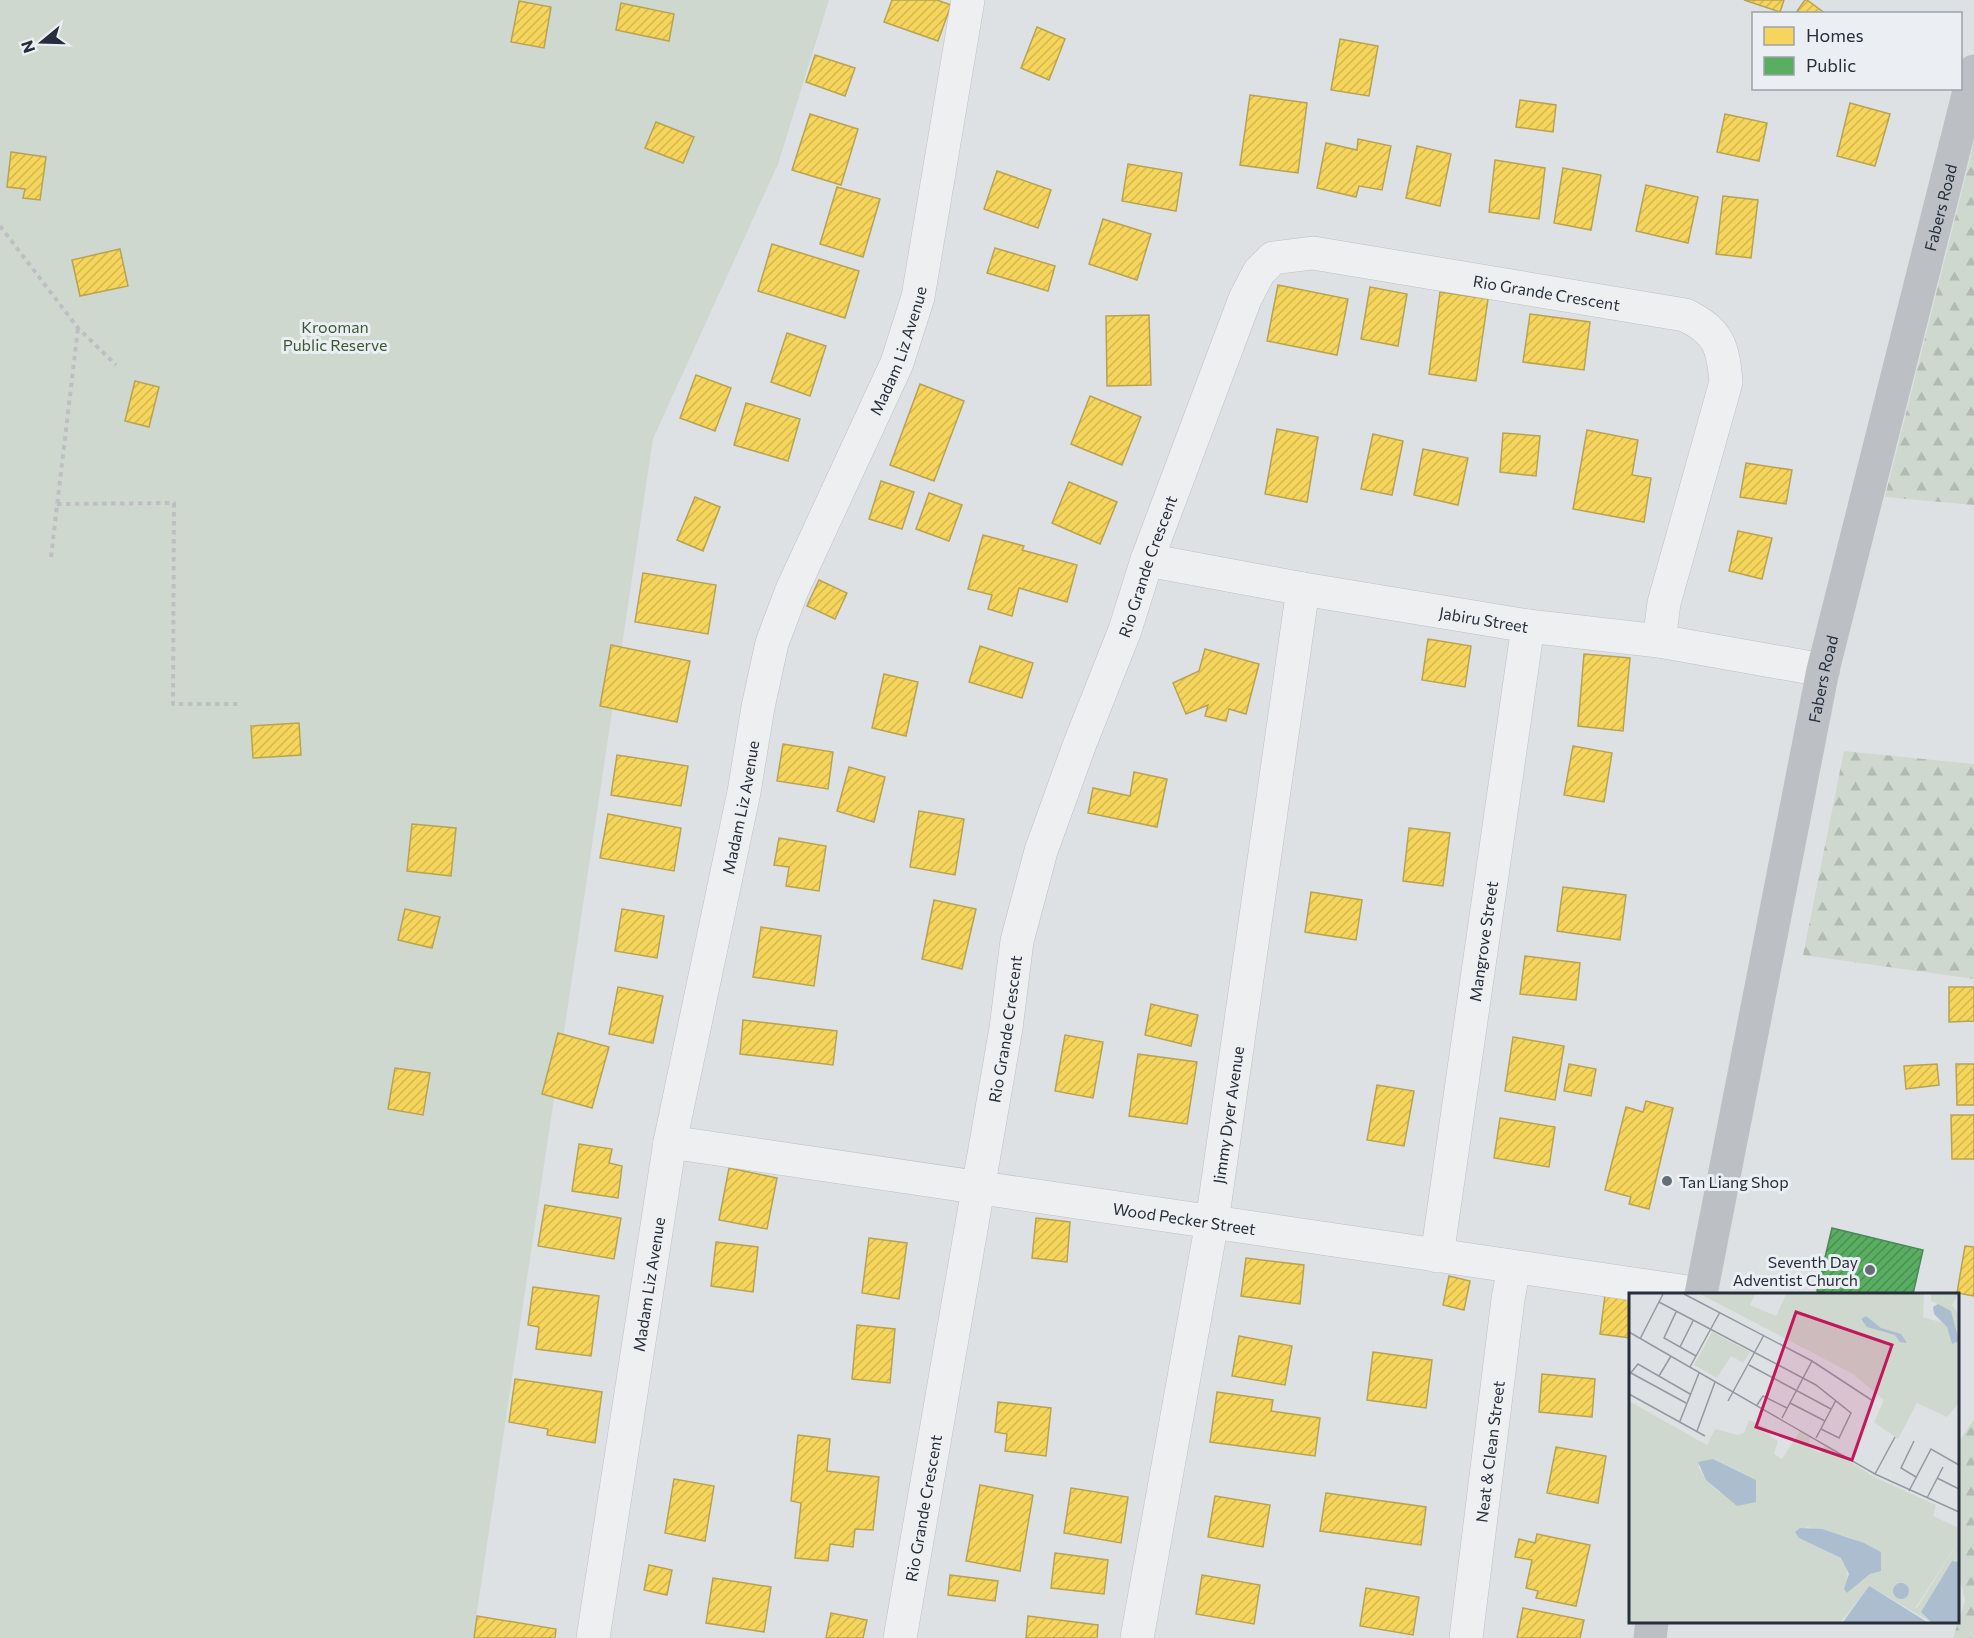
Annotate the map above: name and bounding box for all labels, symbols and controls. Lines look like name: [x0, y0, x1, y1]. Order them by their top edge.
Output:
north arrow: [12, 12, 72, 72]
legend: [1752, 12, 1962, 90]
text: Homes: [1806, 24, 1864, 46]
text: N: [16, 38, 38, 56]
text: Public: [1806, 54, 1856, 76]
street label: Fabers Road: [1920, 162, 1960, 253]
street label: Rio Grande Crescent: [1472, 270, 1622, 314]
street label: Madam Liz Avenue: [865, 285, 929, 418]
park label: Krooman Public Reserve: [283, 317, 387, 354]
street label: Rio Grande Crescent: [1114, 492, 1180, 640]
street label: Jabiru Street: [1438, 602, 1530, 636]
street label: Fabers Road: [1803, 633, 1841, 724]
street label: Madam Liz Avenue: [717, 739, 762, 876]
street label: Mangrove Street: [1464, 879, 1501, 1003]
street label: Rio Grande Crescent: [984, 954, 1025, 1104]
street label: Jimmy Dyer Avenue: [1208, 1045, 1247, 1185]
place label: Tan Liang Shop: [1679, 1172, 1789, 1191]
marker: Tan Liang Shop: [1660, 1174, 1674, 1188]
street label: Wood Pecker Street: [1112, 1198, 1258, 1238]
street label: Madam Liz Avenue: [628, 1216, 668, 1353]
place label: Seventh Day Adventist Church: [1733, 1252, 1858, 1289]
marker: Seventh Day Adventist Church: [1863, 1263, 1877, 1277]
inset map: [1629, 1293, 1959, 1623]
street label: Neat & Clean Street: [1471, 1379, 1507, 1523]
street label: Rio Grande Crescent: [901, 1433, 945, 1583]

